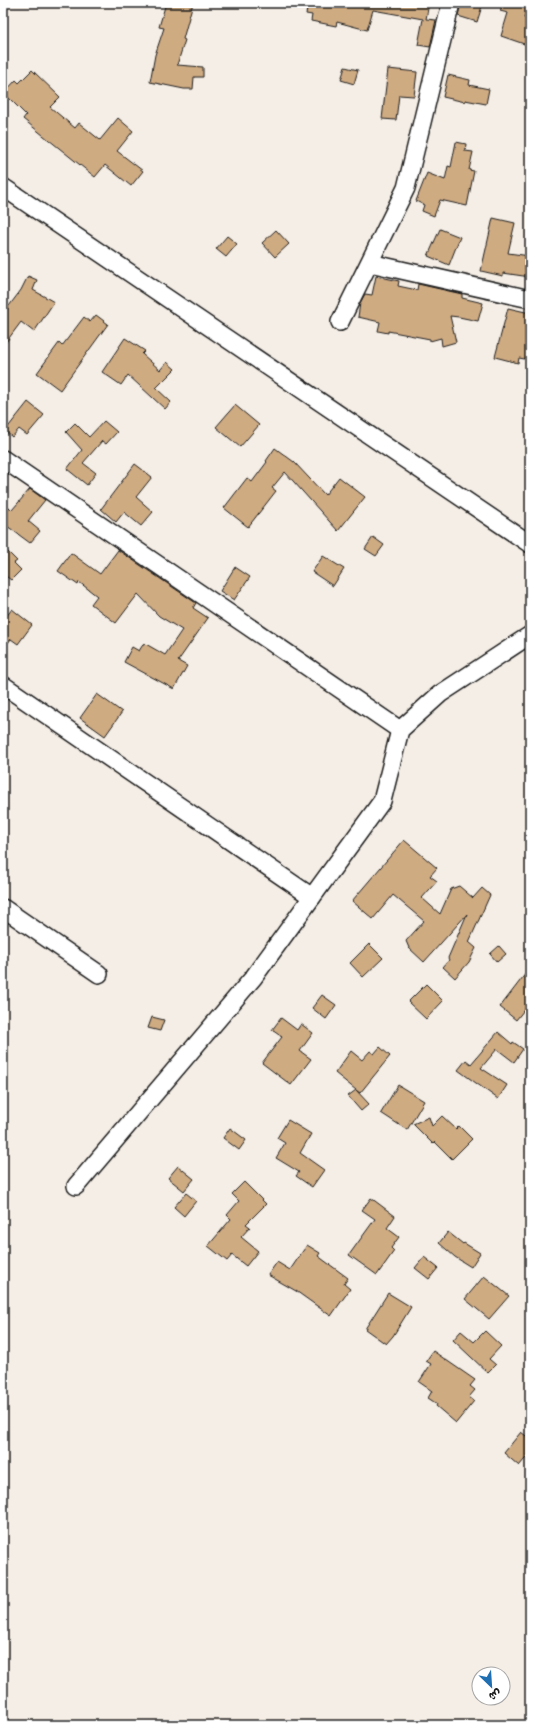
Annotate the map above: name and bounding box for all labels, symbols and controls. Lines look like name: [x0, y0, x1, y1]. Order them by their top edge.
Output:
north arrow: [471, 1666, 511, 1706]
text: ش: [486, 1685, 504, 1704]

